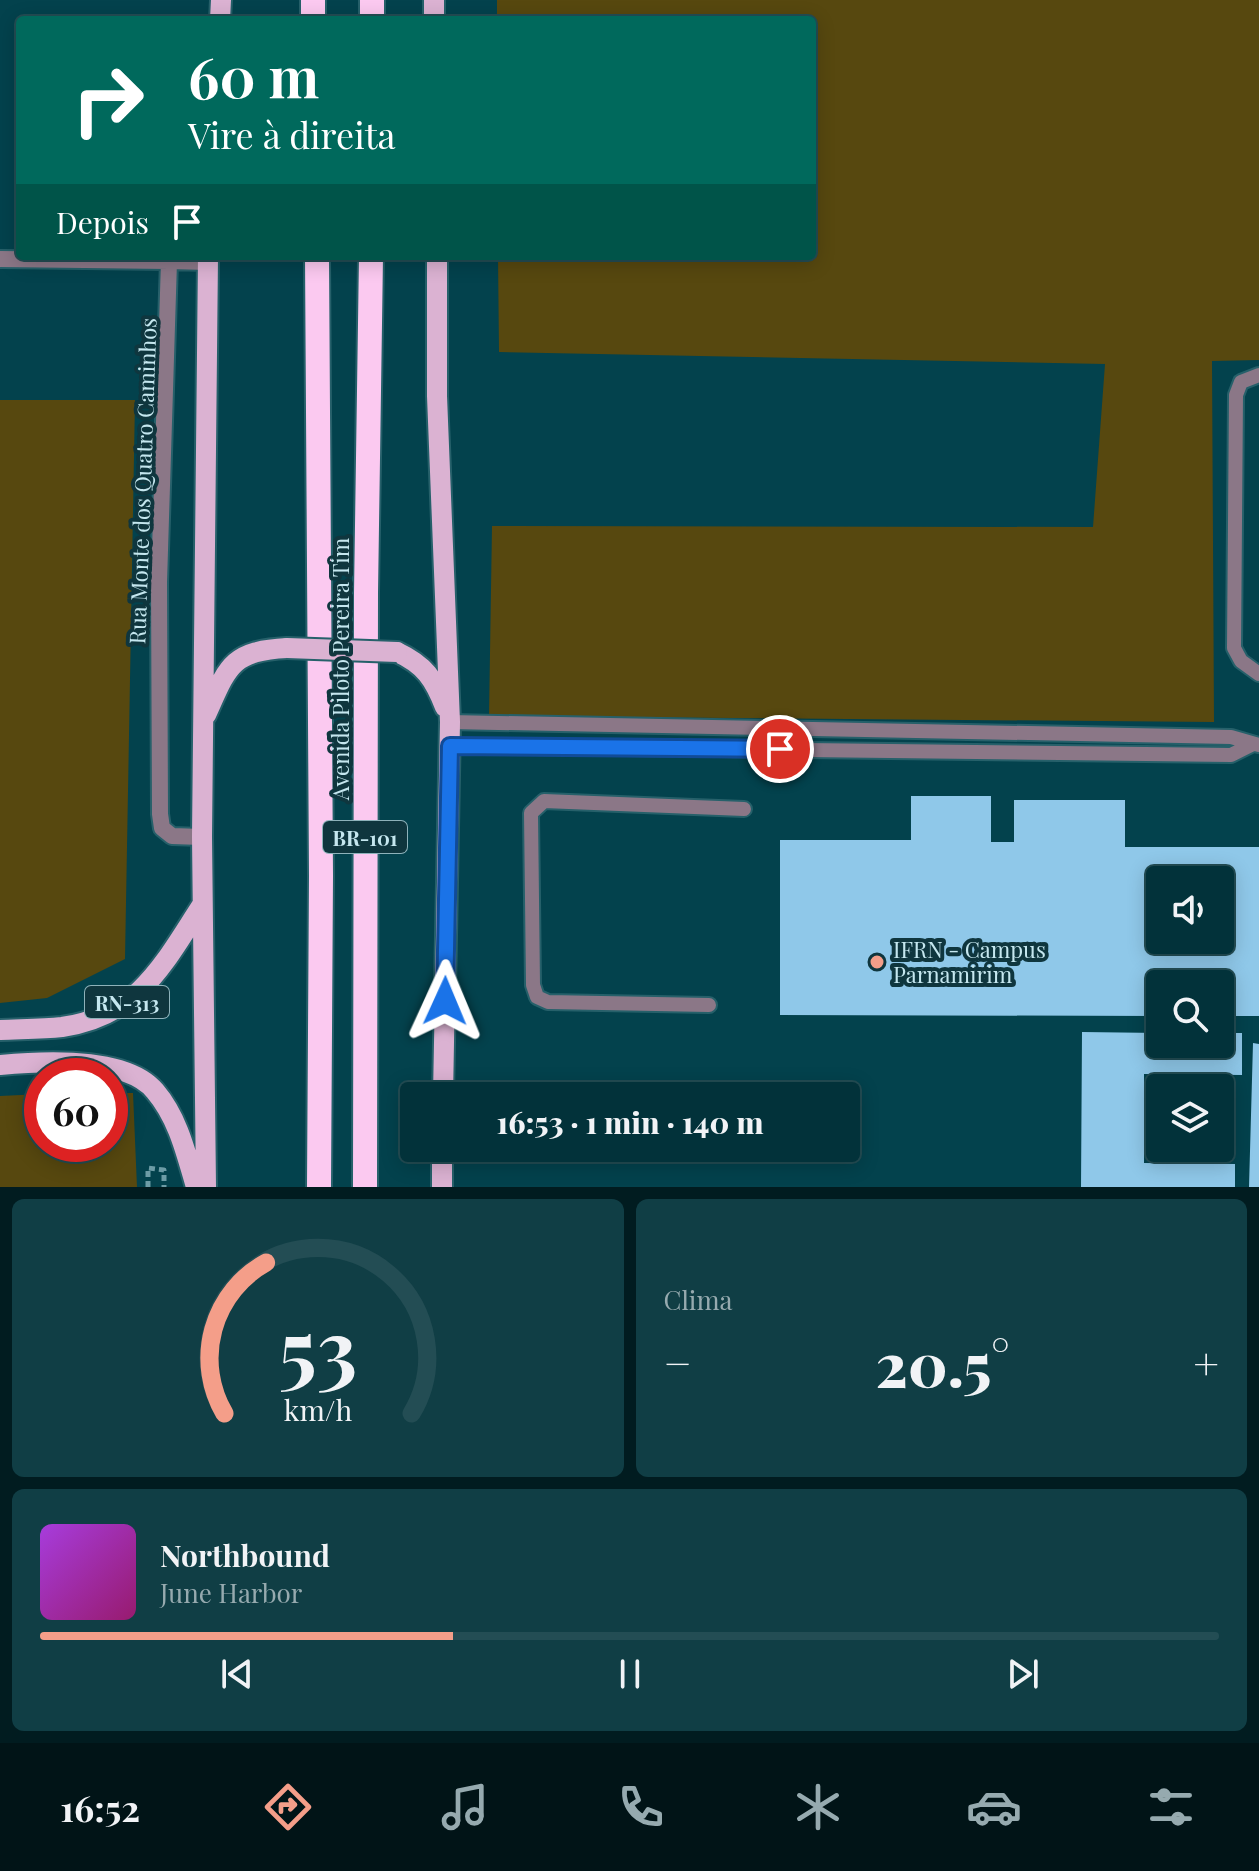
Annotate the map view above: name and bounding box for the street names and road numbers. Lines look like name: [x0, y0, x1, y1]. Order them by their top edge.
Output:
street label: Rua Monte dos Quatro Caminhos: [121, 317, 163, 645]
street label: Avenida Piloto Pereira Tim: [325, 537, 355, 801]
road number: BR-101: [323, 821, 407, 853]
road number: RN-313: [85, 986, 169, 1018]

